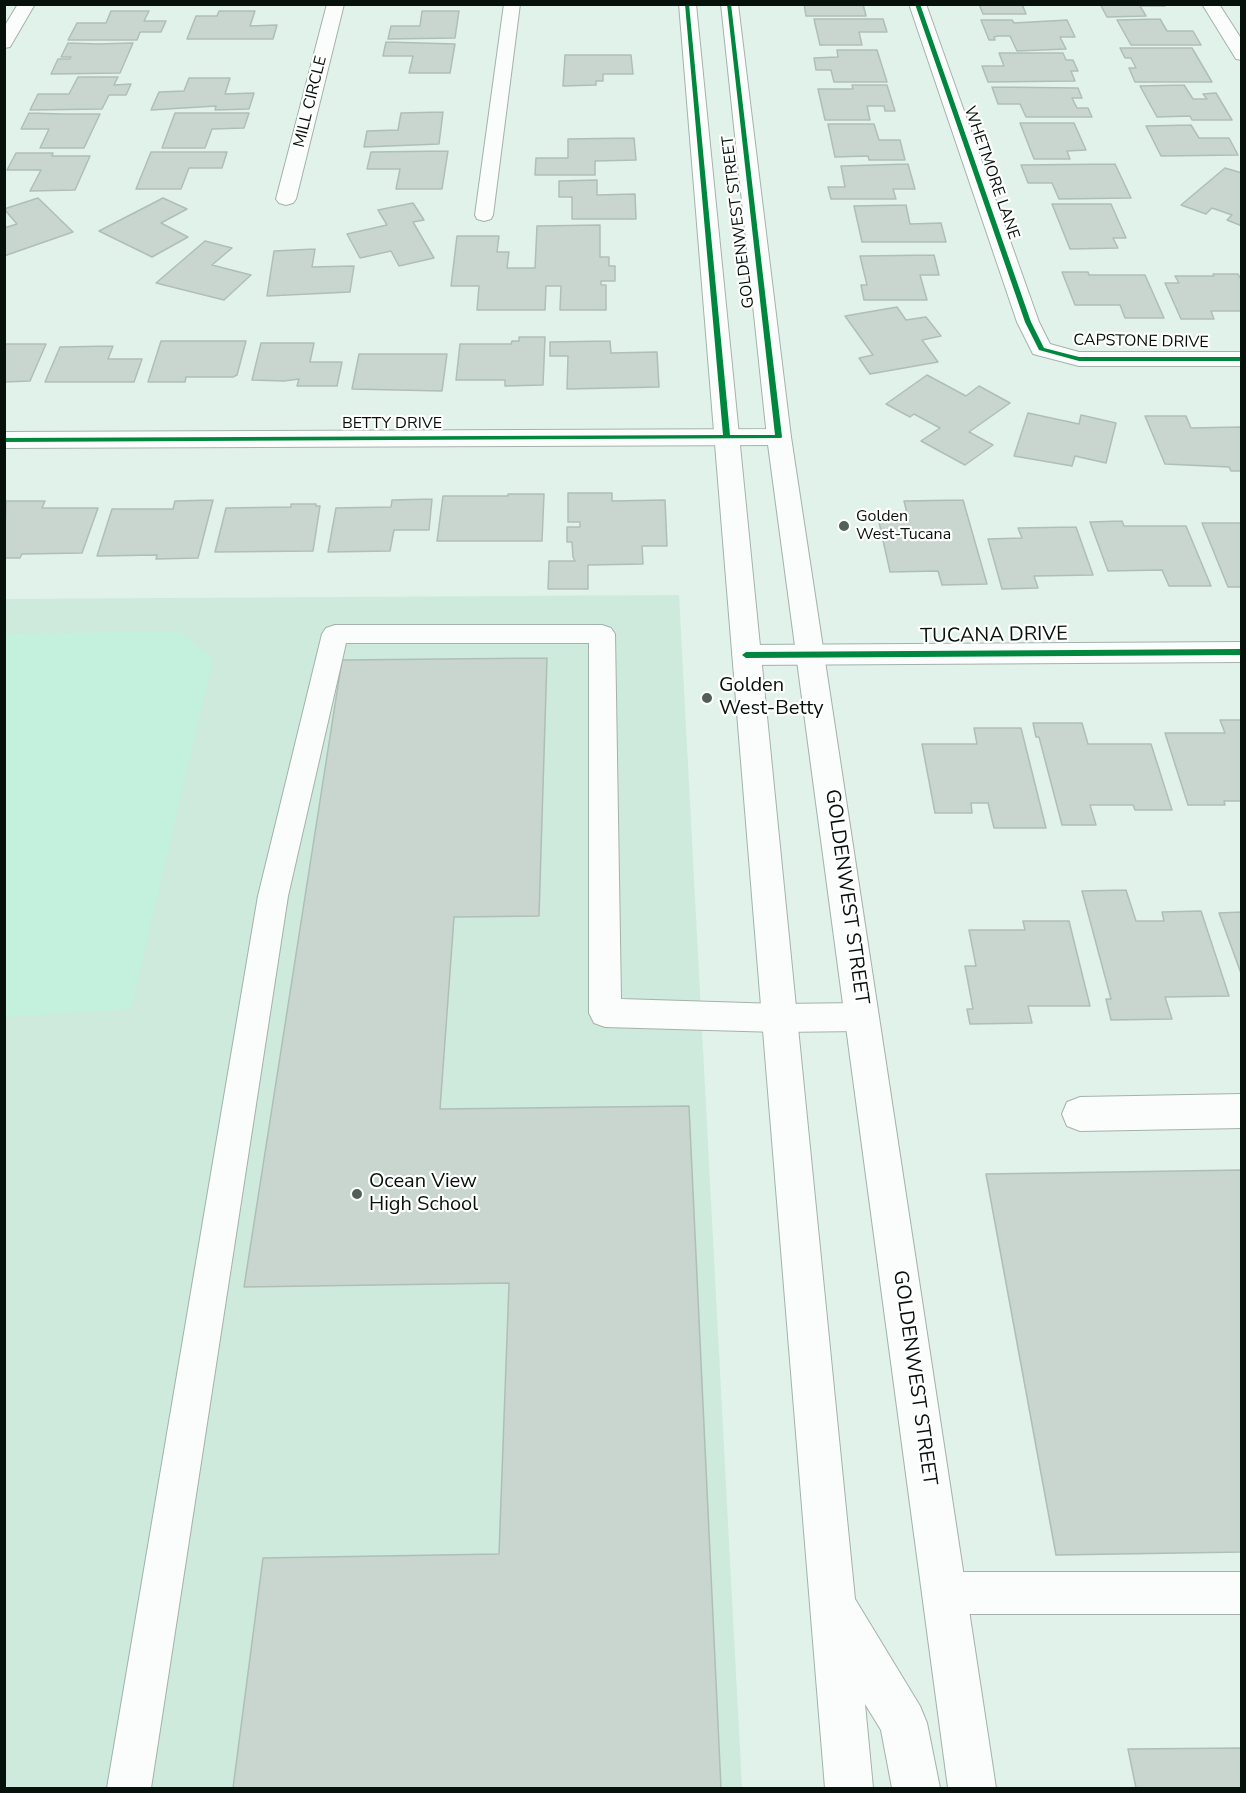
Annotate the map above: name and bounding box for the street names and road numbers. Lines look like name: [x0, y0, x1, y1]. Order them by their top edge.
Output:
street label: MILL CIRCLE: [290, 54, 332, 150]
street label: WHETMORE LANE: [959, 104, 1023, 242]
street label: GOLDENWEST STREET: [719, 135, 759, 309]
street label: CAPSTONE DRIVE: [1073, 331, 1209, 353]
street label: BETTY DRIVE: [342, 414, 442, 434]
street label: TUCANA DRIVE: [920, 623, 1068, 649]
street label: GOLDENWEST STREET: [819, 788, 873, 1006]
street label: GOLDENWEST STREET: [887, 1269, 941, 1487]

